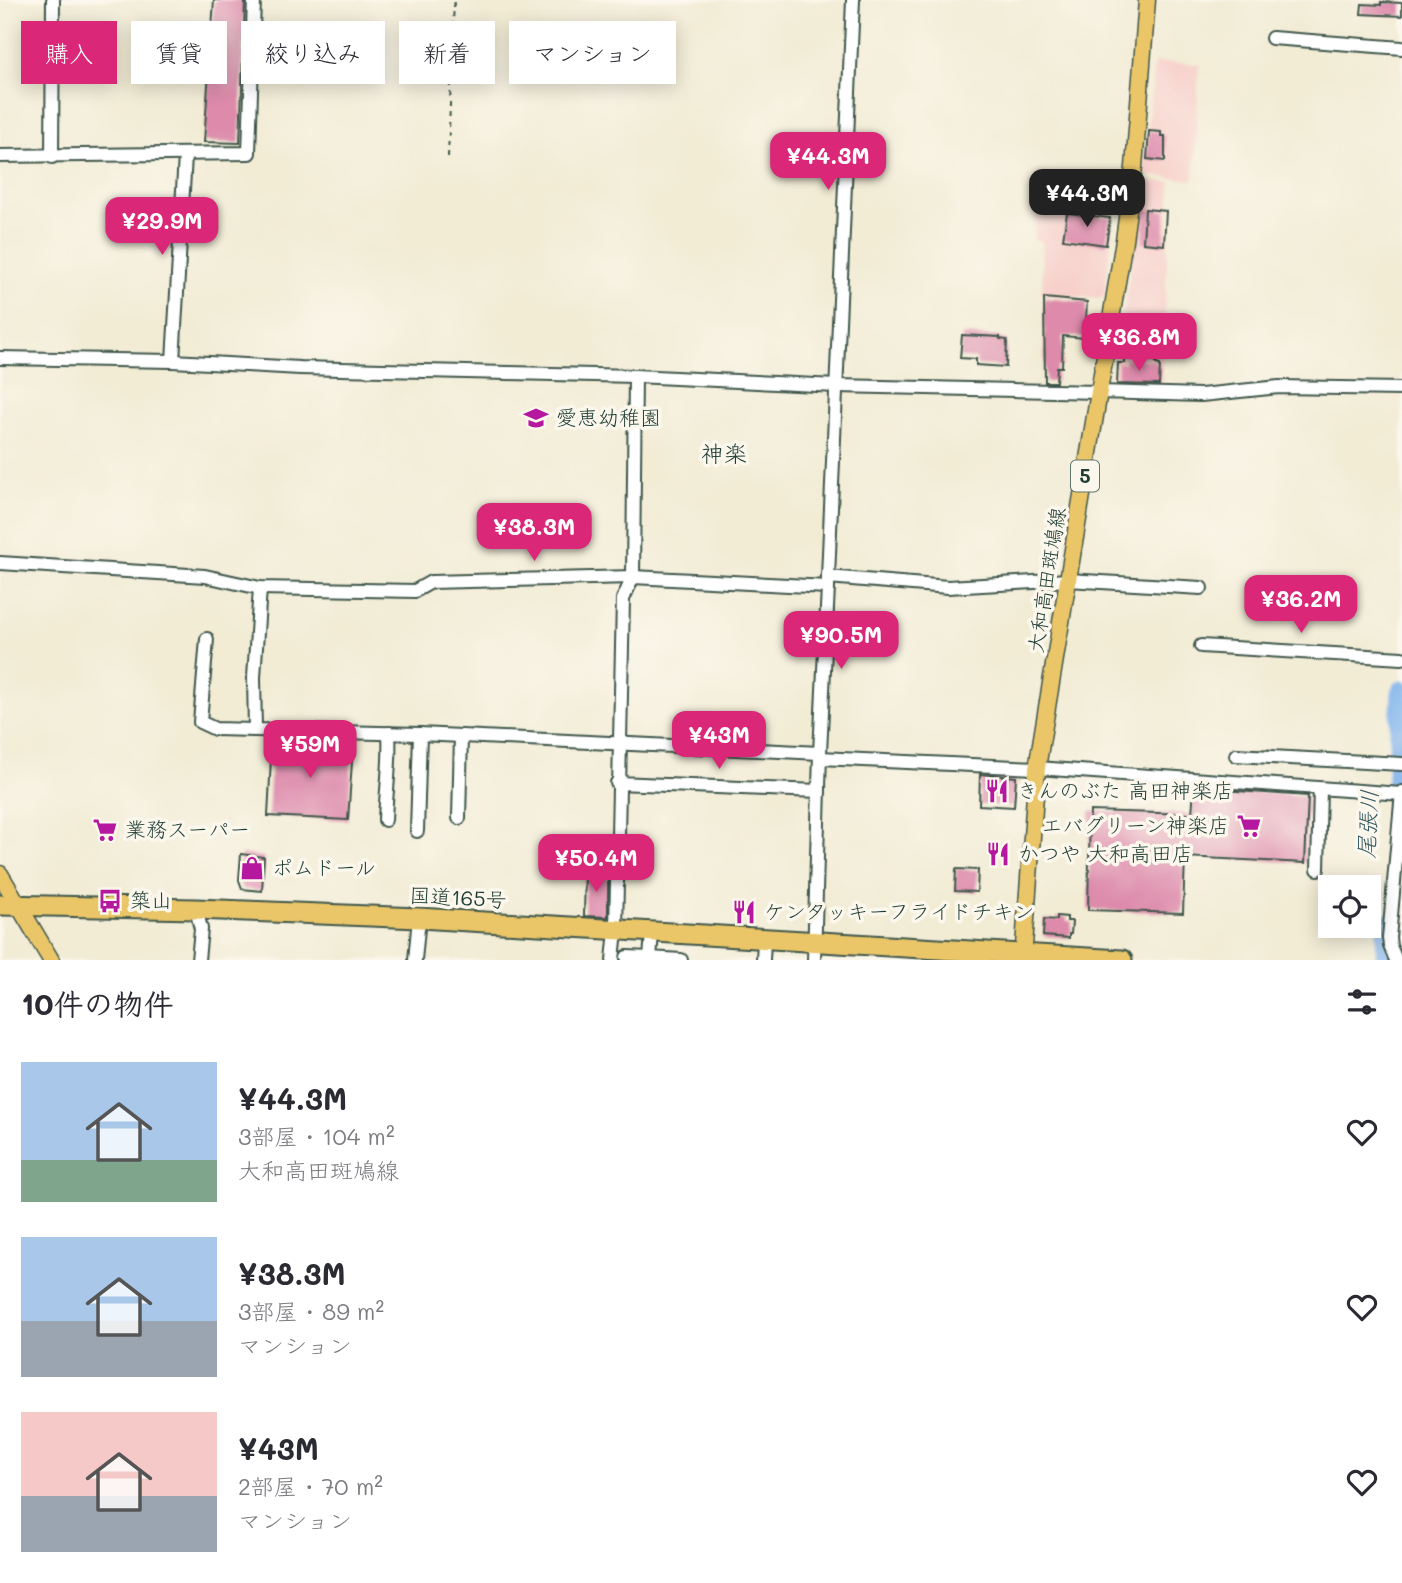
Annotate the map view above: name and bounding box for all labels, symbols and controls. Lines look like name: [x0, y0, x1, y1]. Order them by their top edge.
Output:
chip: 購入: [21, 21, 117, 84]
chip: 賃貸: [131, 21, 227, 84]
chip: 絞り込み: [241, 21, 385, 84]
chip: 新着: [399, 21, 495, 84]
chip: マンション: [509, 21, 676, 84]
pin: ¥44.3M: [771, 132, 885, 192]
text: ¥44.3M: [786, 140, 870, 170]
pin: ¥44.3M: [1030, 170, 1144, 229]
text: ¥44.3M: [1045, 177, 1129, 207]
pin: ¥29.9M: [105, 198, 219, 257]
text: ¥29.9M: [121, 205, 203, 235]
pin: ¥36.8M: [1082, 314, 1196, 373]
text: ¥36.8M: [1098, 321, 1180, 351]
place label: 愛恵幼稚園: [556, 403, 661, 430]
school or university icon: 愛恵幼稚園: [522, 404, 550, 432]
district label: 神楽: [701, 438, 747, 468]
road number: 5: [1071, 461, 1099, 491]
pin: ¥38.3M: [477, 504, 591, 563]
street label: 大和高田斑鳩線: [1021, 505, 1070, 654]
text: ¥38.3M: [493, 511, 575, 541]
pin: ¥36.2M: [1244, 576, 1358, 635]
text: ¥36.2M: [1260, 583, 1342, 613]
pin: ¥90.5M: [784, 612, 898, 671]
text: ¥90.5M: [800, 619, 882, 649]
pin: ¥43M: [678, 712, 760, 771]
text: ¥43M: [688, 719, 750, 749]
pin: ¥59M: [269, 720, 351, 780]
text: ¥59M: [280, 728, 340, 758]
place label: きんのぶた 高田神楽店: [1017, 776, 1233, 803]
restaurant icon: きんのぶた 高田神楽店: [983, 777, 1011, 805]
water label: 尾張川: [1350, 789, 1384, 859]
place label: エバグリーン神楽店: [1041, 811, 1229, 838]
supermarket icon: エバグリーン神楽店: [1235, 812, 1263, 840]
place label: 業務スーパー: [125, 815, 250, 842]
supermarket icon: 業務スーパー: [91, 816, 119, 844]
pin: ¥50.4M: [539, 834, 653, 894]
place label: かつや 大和高田店: [1018, 839, 1193, 866]
restaurant icon: かつや 大和高田店: [984, 840, 1012, 868]
text: ¥50.4M: [554, 842, 638, 872]
place label: ポムドール: [272, 853, 376, 880]
shop icon: ポムドール: [238, 854, 266, 882]
map controls: [1318, 875, 1381, 938]
button: locate: [1318, 875, 1381, 938]
street label: 国道165号: [409, 880, 507, 913]
place label: 築山: [130, 886, 172, 913]
bus stop icon: 築山: [96, 887, 124, 915]
place label: ケンタッキーフライドチキン: [764, 897, 1034, 924]
restaurant icon: ケンタッキーフライドチキン: [730, 898, 758, 926]
text: 10件の物件: [21, 983, 174, 1023]
icon: filters: [1343, 983, 1381, 1021]
text: ¥44.3M: [238, 1078, 347, 1118]
icon: home: [77, 1090, 161, 1174]
icon: heart: [1343, 1113, 1381, 1151]
text: 3部屋 · 104 m²: [238, 1121, 395, 1151]
text: 大和高田斑鳩線: [238, 1155, 399, 1185]
text: ¥38.3M: [238, 1253, 346, 1293]
icon: home: [77, 1265, 161, 1349]
icon: heart: [1343, 1288, 1381, 1326]
text: 3部屋 · 89 m²: [238, 1296, 384, 1326]
text: マンション: [238, 1330, 352, 1360]
text: ¥43M: [238, 1428, 319, 1468]
icon: home: [77, 1440, 161, 1524]
icon: heart: [1343, 1463, 1381, 1501]
text: 2部屋 · 70 m²: [238, 1471, 383, 1501]
text: マンション: [238, 1505, 352, 1535]

